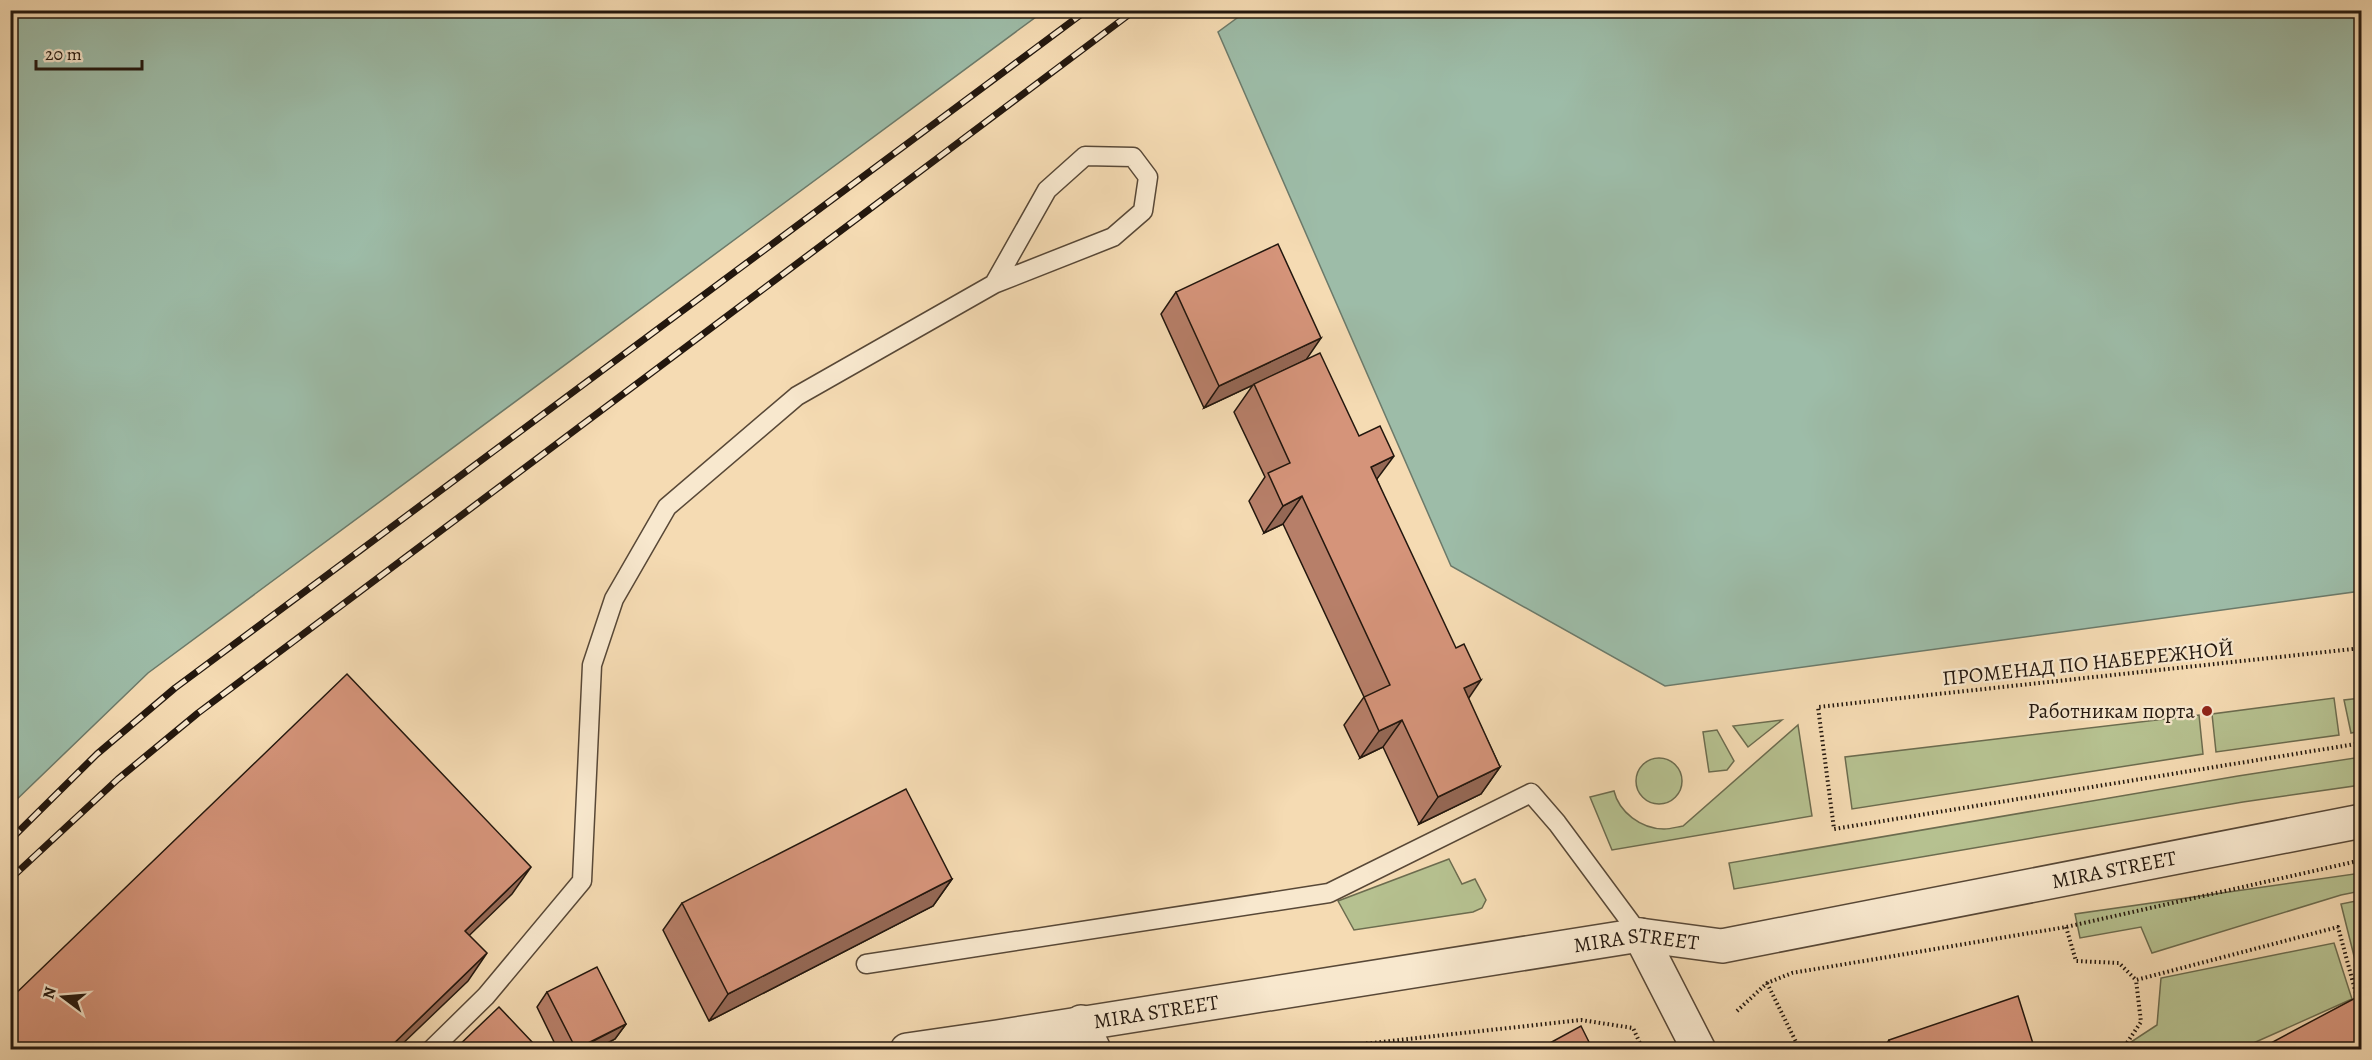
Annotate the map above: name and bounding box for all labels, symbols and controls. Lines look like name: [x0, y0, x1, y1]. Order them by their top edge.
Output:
scale bar: [36, 33, 142, 71]
text: 20 m: [45, 42, 82, 66]
street label: ПРОМЕНАД ПО НАБЕРЕЖНОЙ: [1941, 634, 2235, 692]
place label: Работникам порта: [2028, 697, 2195, 725]
marker: Работникам порта: [2200, 704, 2214, 718]
street label: MIRA STREET: [2049, 843, 2179, 895]
street label: MIRA STREET: [1571, 921, 1701, 959]
north arrow: [33, 967, 93, 1027]
text: N: [37, 984, 62, 1002]
street label: MIRA STREET: [1091, 988, 1221, 1035]

